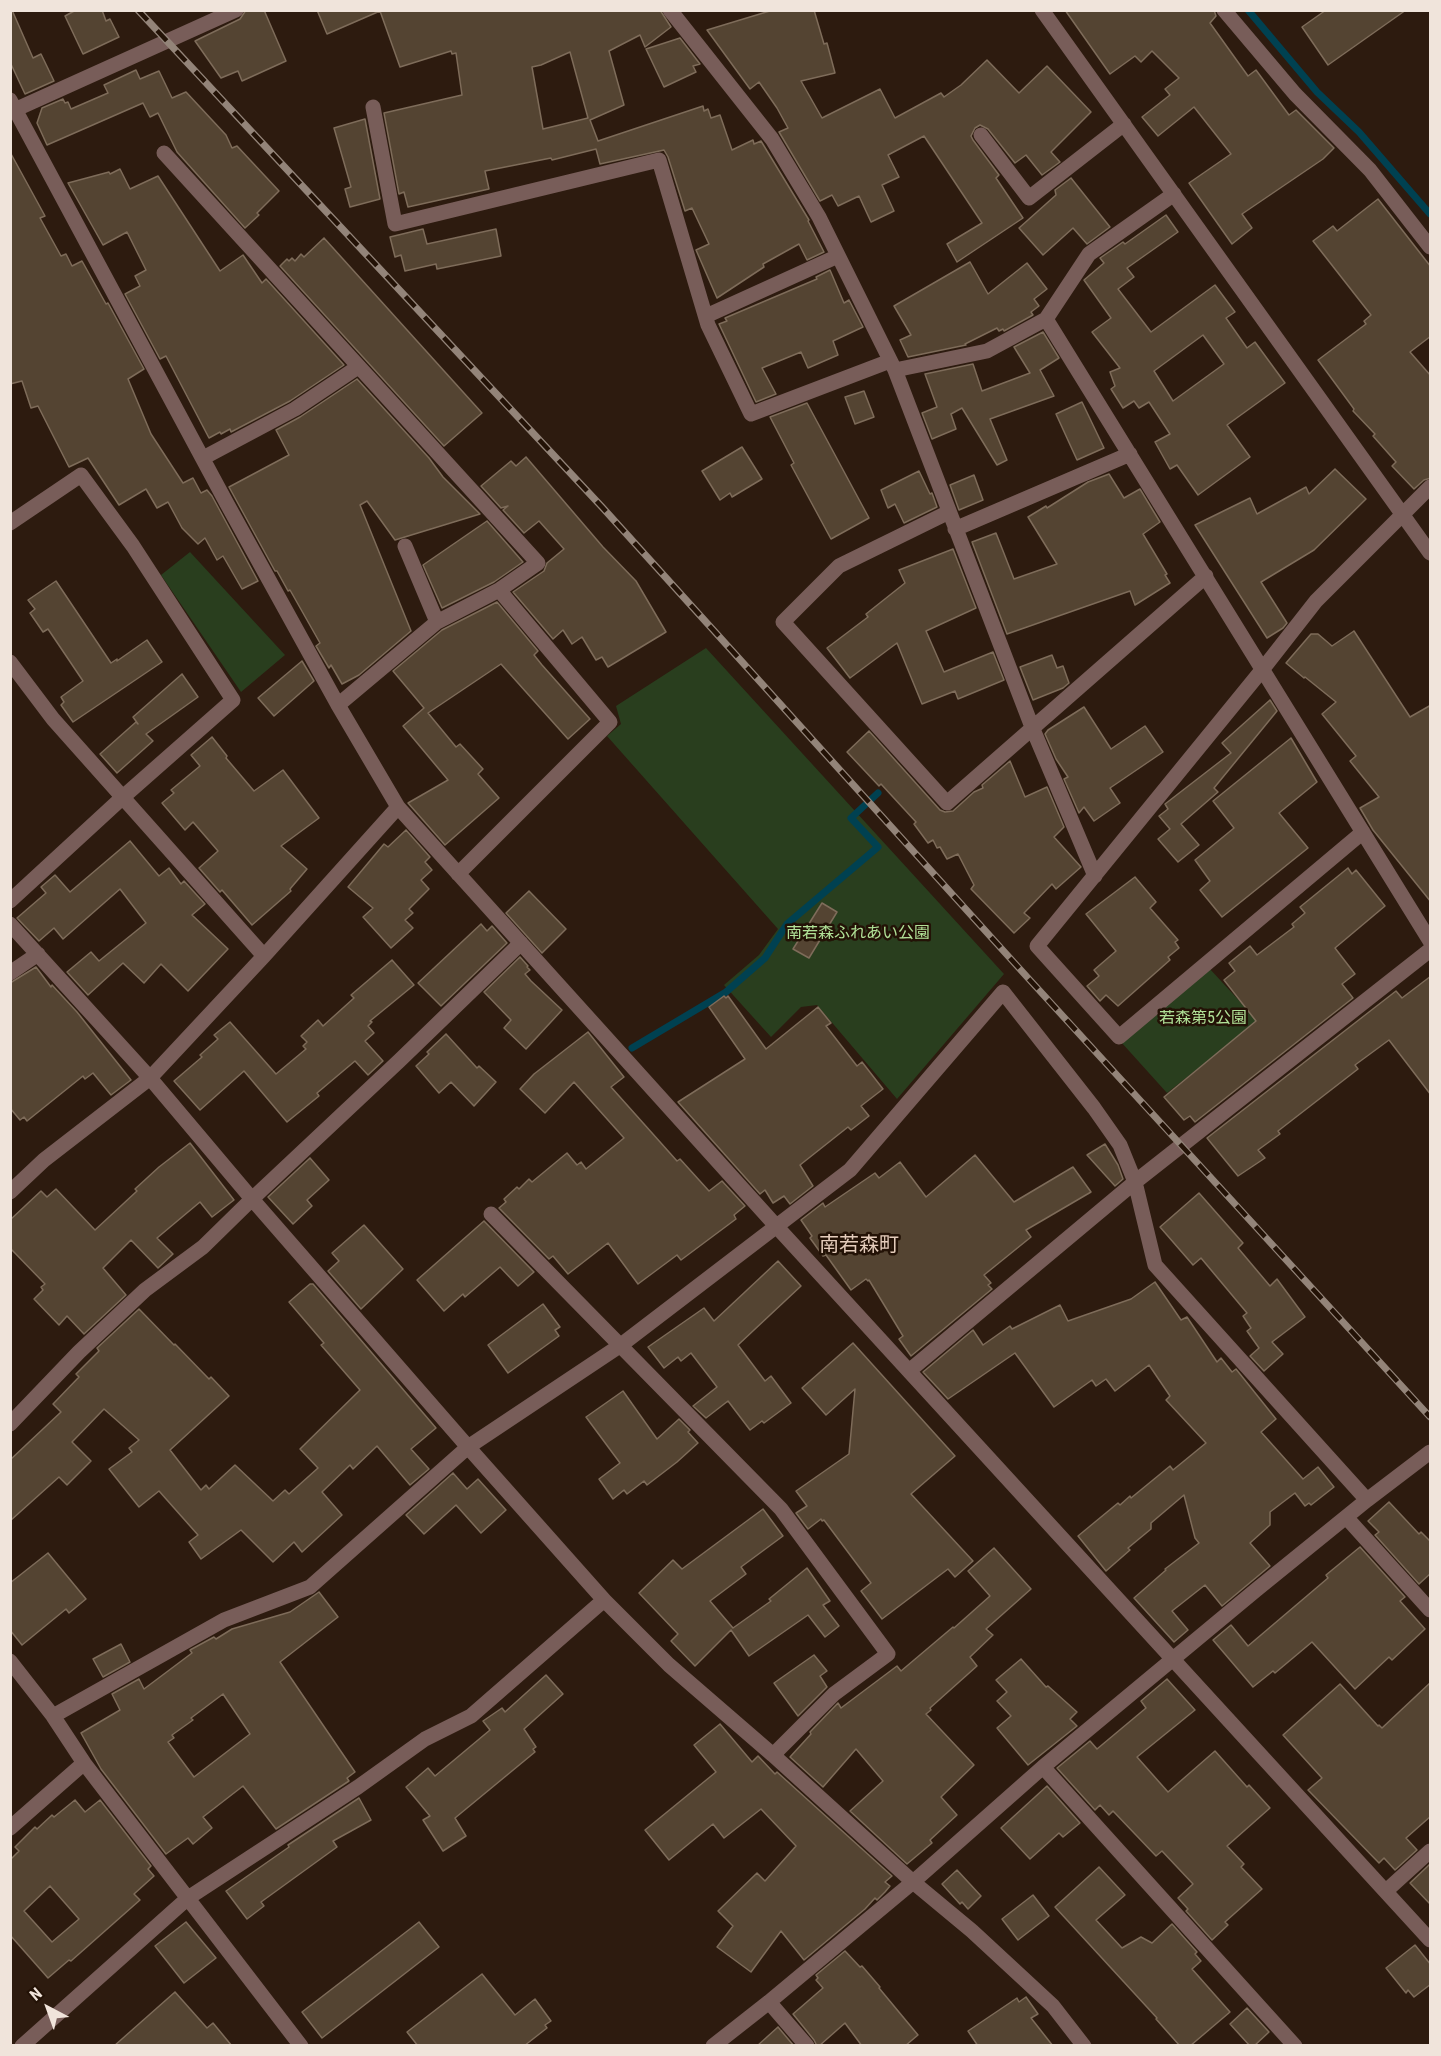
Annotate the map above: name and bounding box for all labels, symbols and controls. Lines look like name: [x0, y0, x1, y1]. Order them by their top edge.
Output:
park label: 南若森ふれあい公園: [786, 924, 930, 944]
park label: 若森第5公園: [1159, 1009, 1247, 1029]
district label: 南若森町: [819, 1234, 899, 1258]
north arrow: [18, 1978, 78, 2038]
text: N: [26, 1984, 46, 2004]

